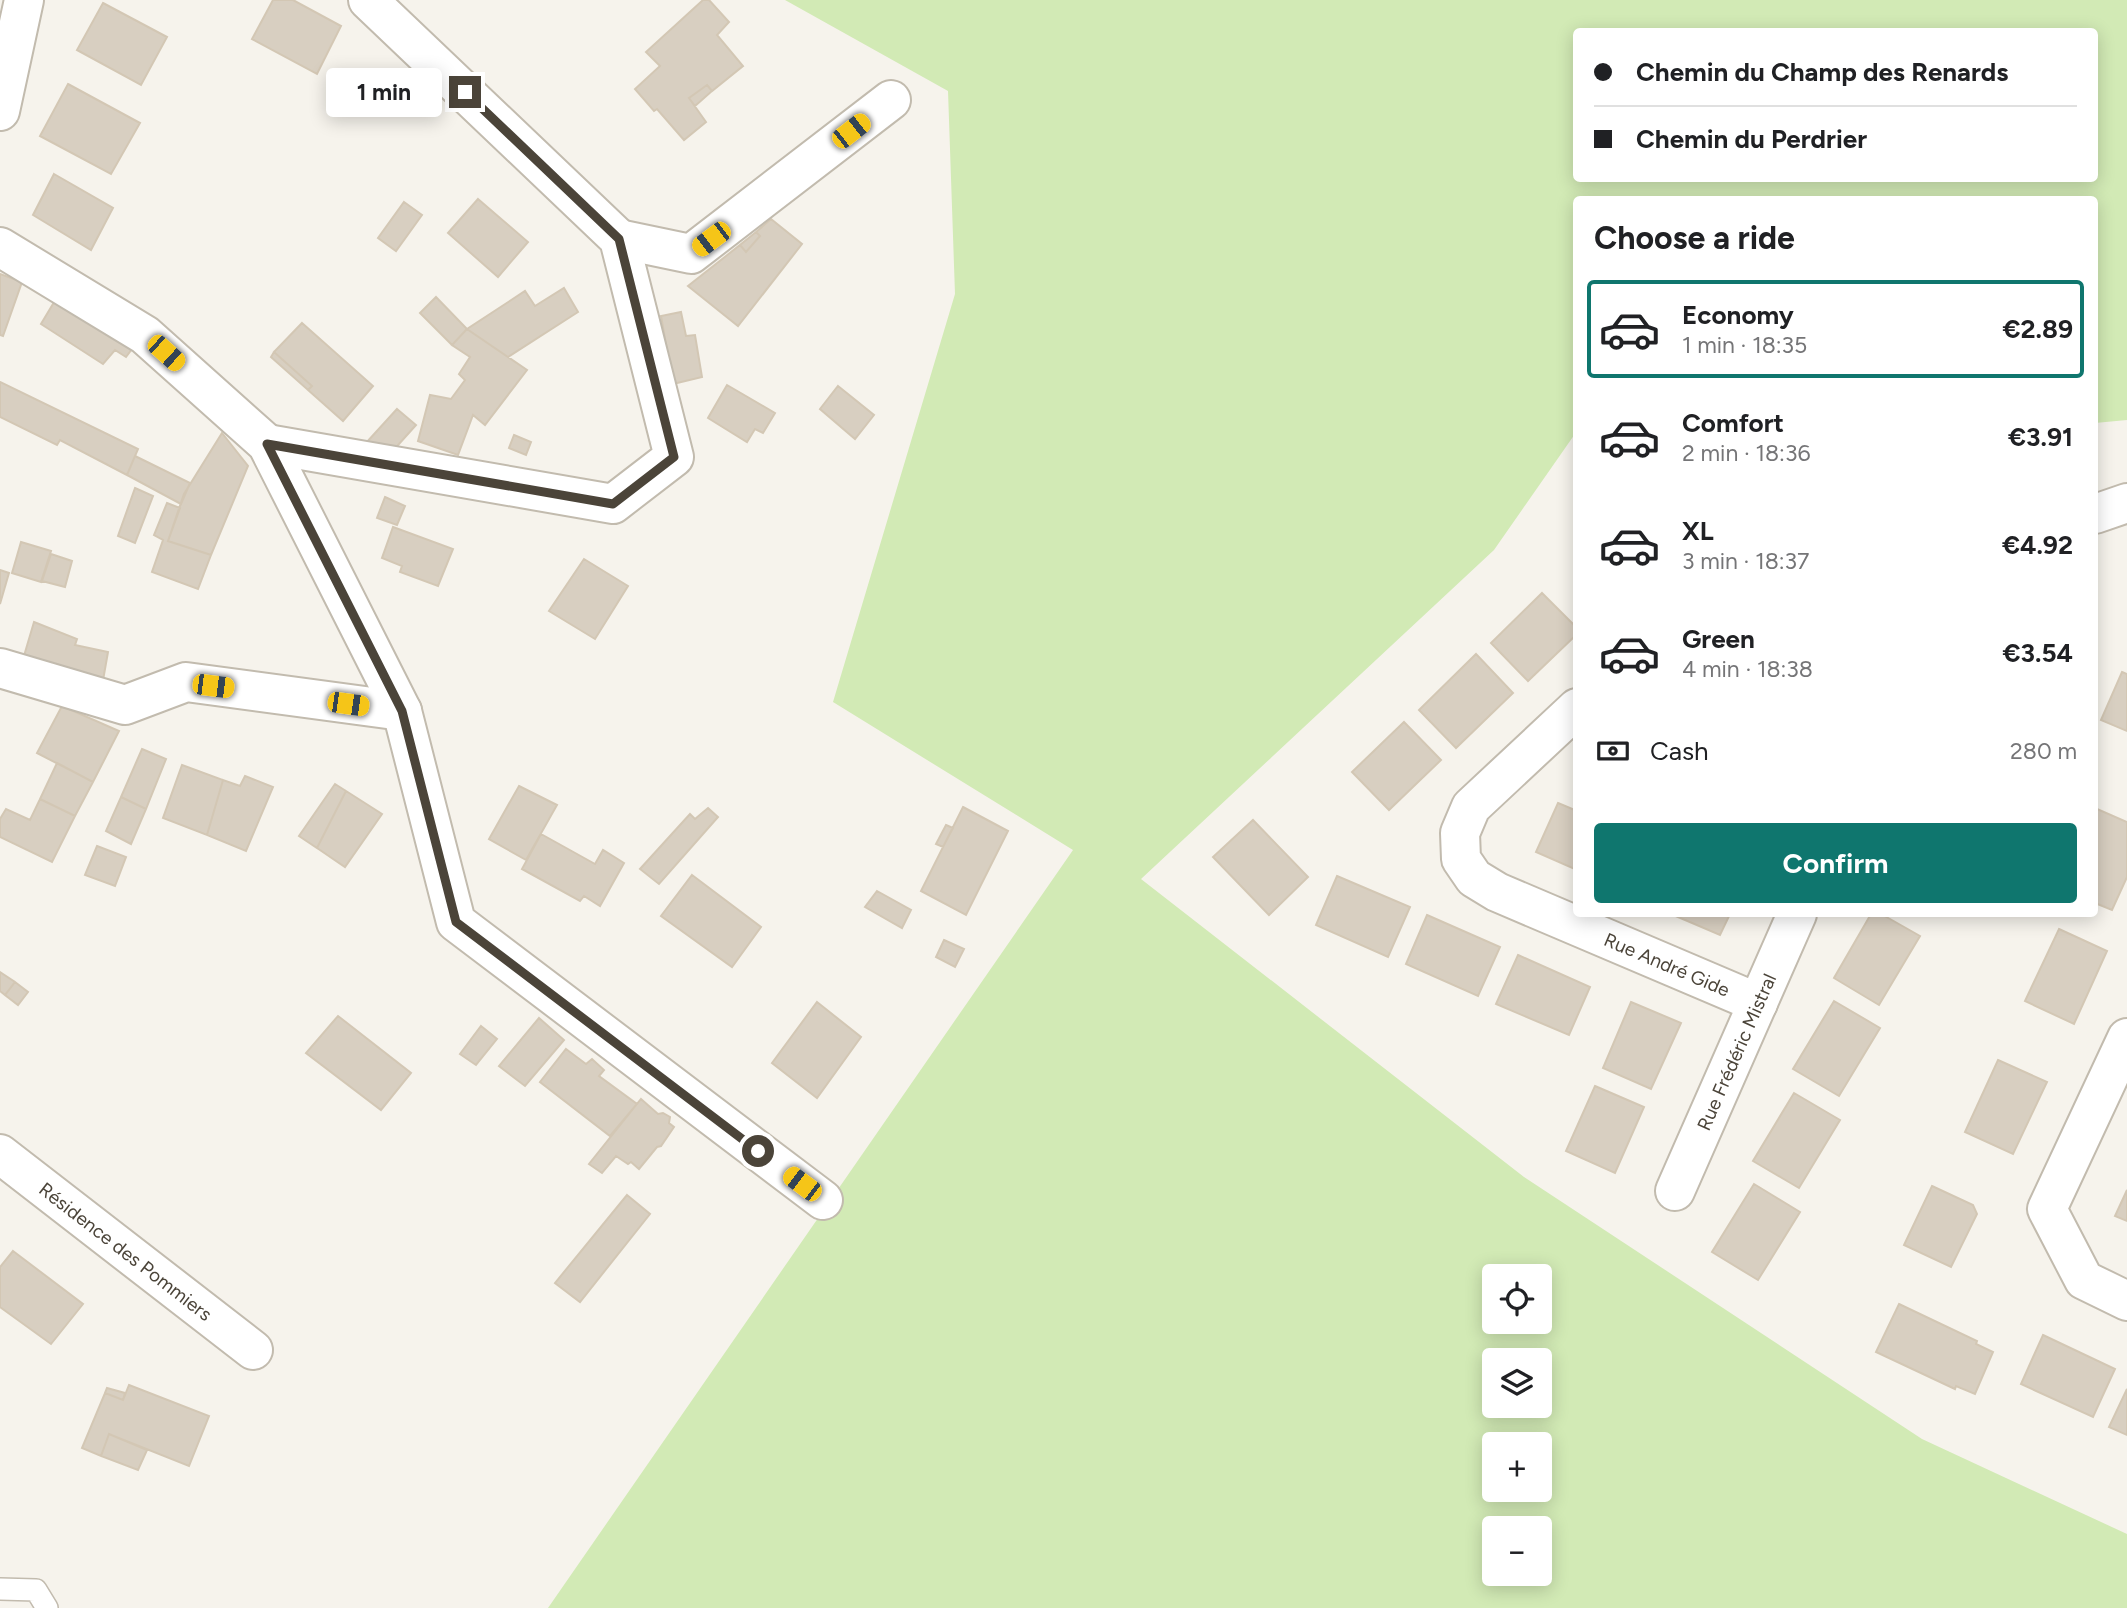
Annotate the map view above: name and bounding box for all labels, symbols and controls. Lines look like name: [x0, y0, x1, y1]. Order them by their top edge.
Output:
text: Chemin du Champ des Renards: [1636, 56, 2008, 88]
callout: 1 min: [325, 68, 440, 116]
route end: [449, 76, 481, 108]
text: 1 min: [357, 78, 411, 106]
car: [828, 110, 875, 152]
text: Chemin du Perdrier: [1636, 123, 1867, 155]
car: [688, 218, 735, 260]
text: Choose a ride: [1594, 219, 1795, 257]
icon: car: [1598, 298, 1661, 361]
text: Economy: [1682, 299, 1794, 331]
text: €2.89: [2002, 313, 2073, 345]
car: [144, 331, 189, 375]
text: 1 min · 18:35: [1682, 331, 1807, 359]
icon: car: [1598, 406, 1661, 469]
text: Comfort: [1682, 407, 1784, 439]
text: €3.91: [2008, 421, 2073, 453]
text: 2 min · 18:36: [1682, 439, 1810, 467]
icon: car: [1598, 514, 1661, 577]
text: XL: [1682, 515, 1714, 547]
text: €4.92: [2002, 529, 2073, 561]
text: 3 min · 18:37: [1682, 547, 1809, 575]
icon: car: [1598, 622, 1661, 685]
text: Green: [1682, 623, 1755, 655]
text: €3.54: [2002, 637, 2073, 669]
text: 4 min · 18:38: [1682, 655, 1813, 683]
car: [191, 673, 236, 699]
car: [326, 691, 371, 717]
icon: cash: [1594, 732, 1632, 770]
text: Cash: [1650, 735, 1709, 767]
text: 280 m: [2010, 737, 2077, 765]
button: Confirm: [1594, 823, 2077, 903]
street label: Rue André Gide: [1601, 927, 1733, 1001]
street label: Rue Frédéric Mistral: [1692, 970, 1781, 1134]
route start: [742, 1135, 774, 1167]
car: [779, 1163, 826, 1205]
street label: Résidence des Pommiers: [35, 1177, 217, 1326]
map controls: [1482, 1264, 1552, 1586]
button: locate: [1482, 1264, 1552, 1334]
button: layers: [1482, 1348, 1552, 1418]
button: +: [1482, 1432, 1552, 1502]
button: −: [1482, 1516, 1552, 1586]

